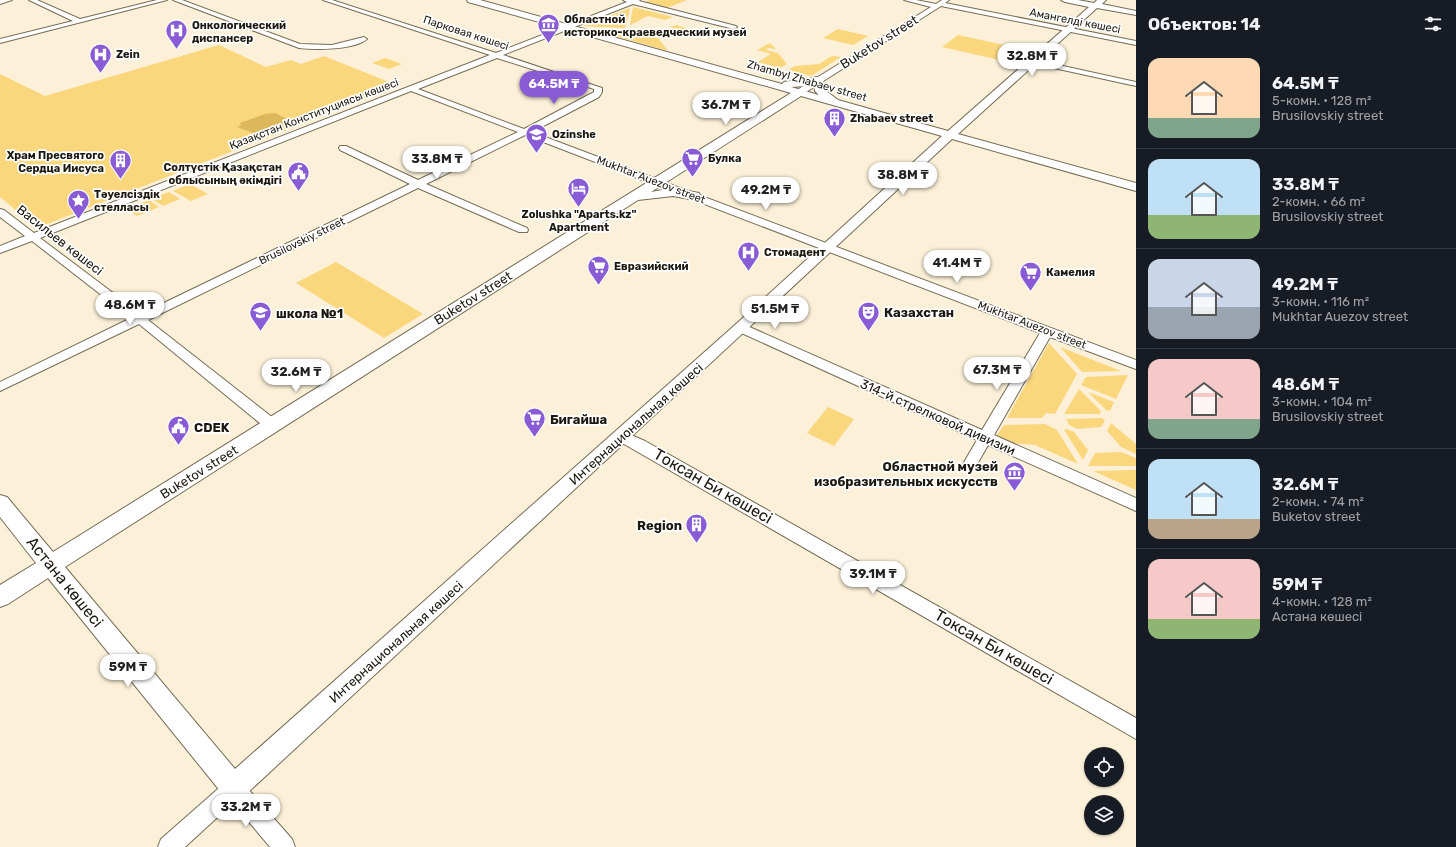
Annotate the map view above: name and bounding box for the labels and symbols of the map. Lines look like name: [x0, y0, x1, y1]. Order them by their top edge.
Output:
street label: Амангелді көшесі: [1028, 6, 1122, 36]
museum icon: Oбластной историко-краеведческий музей: [535, 12, 561, 45]
street label: Buketov street: [837, 12, 921, 72]
street label: Парковая көшесі: [422, 13, 510, 53]
place label: Oбластной историко-краеведческий музей: [564, 13, 747, 39]
hospital icon: Онкологический диспансер: [164, 18, 190, 51]
place label: Онкологический диспансер: [192, 19, 286, 45]
hospital icon: Zein: [88, 41, 114, 74]
pin: 32.8M ₸: [995, 43, 1069, 77]
place label: Zein: [116, 48, 140, 61]
street label: Zhambyl Zhabaev street: [746, 58, 869, 105]
pin: 64.5M ₸: [517, 71, 591, 105]
street label: Қазақстан Конституциясы көшесі: [228, 76, 400, 152]
pin: 36.7M ₸: [689, 92, 763, 126]
building icon: Zhabaev street: [822, 105, 848, 138]
place label: Zhabaev street: [850, 112, 933, 125]
school or university icon: Ozinshe: [524, 121, 550, 154]
place label: Ozinshe: [552, 128, 596, 141]
supermarket icon: Булка: [680, 145, 706, 178]
pin: 33.8M ₸: [400, 146, 474, 180]
building icon: Храм Пресвятого Сердца Иисуса: [107, 148, 133, 181]
place label: Храм Пресвятого Сердца Иисуса: [7, 149, 104, 175]
place label: Булка: [708, 152, 741, 165]
street label: Mukhtar Auezov street: [595, 153, 708, 207]
public building icon: Солтүстік Қазақстан облысының әкімдігі: [285, 160, 311, 193]
place label: Солтүстік Қазақстан облысының әкімдігі: [164, 161, 282, 187]
pin: 38.8M ₸: [866, 162, 940, 196]
hotel icon: Zolushka "Aparts.kz" Apartment: [566, 175, 592, 208]
pin: 49.2M ₸: [729, 177, 803, 211]
place icon: Тәуелсіздік стелласы: [65, 187, 91, 220]
place label: Тәуелсіздік стелласы: [94, 188, 160, 214]
street label: Васильев көшесі: [14, 202, 106, 278]
place label: Zolushka "Aparts.kz" Apartment: [522, 208, 636, 234]
street label: Brusilovskiy street: [257, 214, 348, 267]
hospital icon: Стомадент: [736, 239, 762, 272]
place label: Стомадент: [764, 246, 826, 259]
pin: 41.4M ₸: [920, 250, 994, 284]
supermarket icon: Евразийский: [585, 253, 611, 286]
supermarket icon: Камелия: [1017, 259, 1043, 292]
place label: Евразийский: [614, 260, 689, 273]
place label: Камелия: [1046, 266, 1095, 279]
street label: Buketov street: [431, 268, 515, 328]
pin: 48.6M ₸: [93, 292, 167, 326]
pin: 51.5M ₸: [738, 296, 812, 330]
street label: Mukhtar Auezov street: [976, 298, 1089, 352]
theatre icon: Казахстан: [855, 299, 881, 332]
school or university icon: школа №1: [247, 300, 273, 333]
place label: Казахстан: [884, 305, 954, 320]
place label: школа №1: [276, 306, 343, 321]
pin: 67.3M ₸: [960, 357, 1034, 391]
pin: 32.6M ₸: [259, 359, 333, 393]
street label: Интернациональная көшесі: [566, 360, 706, 488]
street label: 314-й стрелковой дивизии: [858, 376, 1018, 458]
supermarket icon: Бигайша: [521, 406, 547, 439]
place label: Бигайша: [550, 412, 607, 427]
public building icon: CDEK: [166, 414, 192, 447]
place label: CDEK: [194, 420, 230, 435]
street label: Buketov street: [157, 442, 241, 502]
street label: Токсан Би көшесі: [650, 444, 776, 528]
place label: Областной музей изобразительных искусств: [814, 459, 998, 489]
museum icon: Областной музей изобразительных искусств: [1001, 460, 1027, 493]
building icon: Region: [684, 512, 710, 545]
place label: Region: [637, 518, 682, 533]
street label: Астана көшесі: [23, 533, 107, 631]
pin: 39.1M ₸: [836, 561, 910, 595]
street label: Интернациональная көшесі: [326, 578, 466, 706]
street label: Токсан Би көшесі: [931, 605, 1057, 689]
pin: 59M ₸: [100, 654, 156, 688]
pin: 33.2M ₸: [209, 794, 283, 828]

